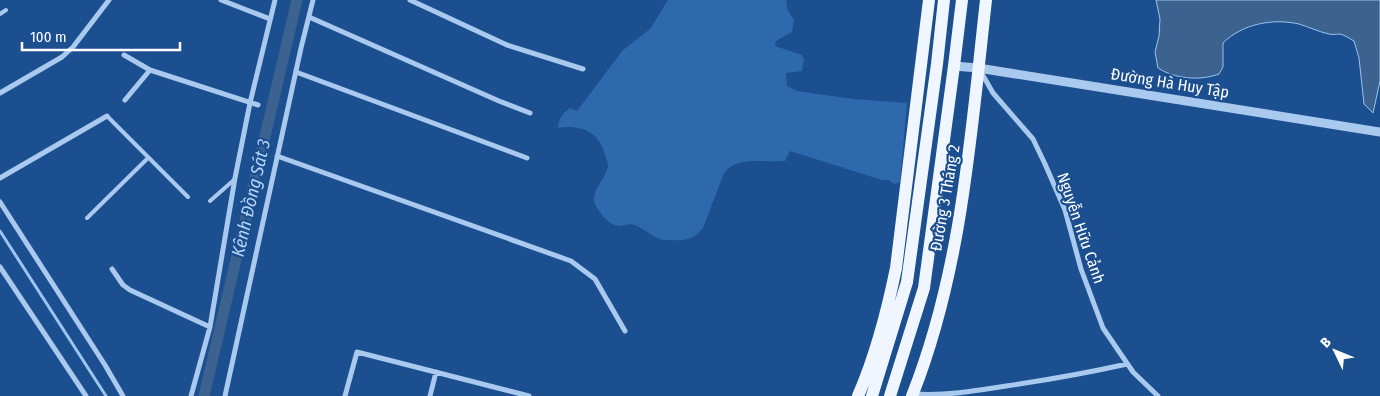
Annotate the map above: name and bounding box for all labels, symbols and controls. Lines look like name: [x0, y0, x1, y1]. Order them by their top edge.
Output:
scale bar: [22, 20, 180, 52]
text: 100 m: [30, 28, 67, 46]
street label: Đường Hà Huy Tập: [1109, 64, 1231, 102]
water label: Kênh Đồng Sát 3: [227, 137, 275, 259]
street label: Đường 3 Tháng 2: [926, 143, 964, 253]
street label: Nguyễn Hữu Cảnh: [1053, 170, 1109, 286]
north arrow: [1310, 326, 1360, 376]
text: B: [1317, 334, 1335, 351]

